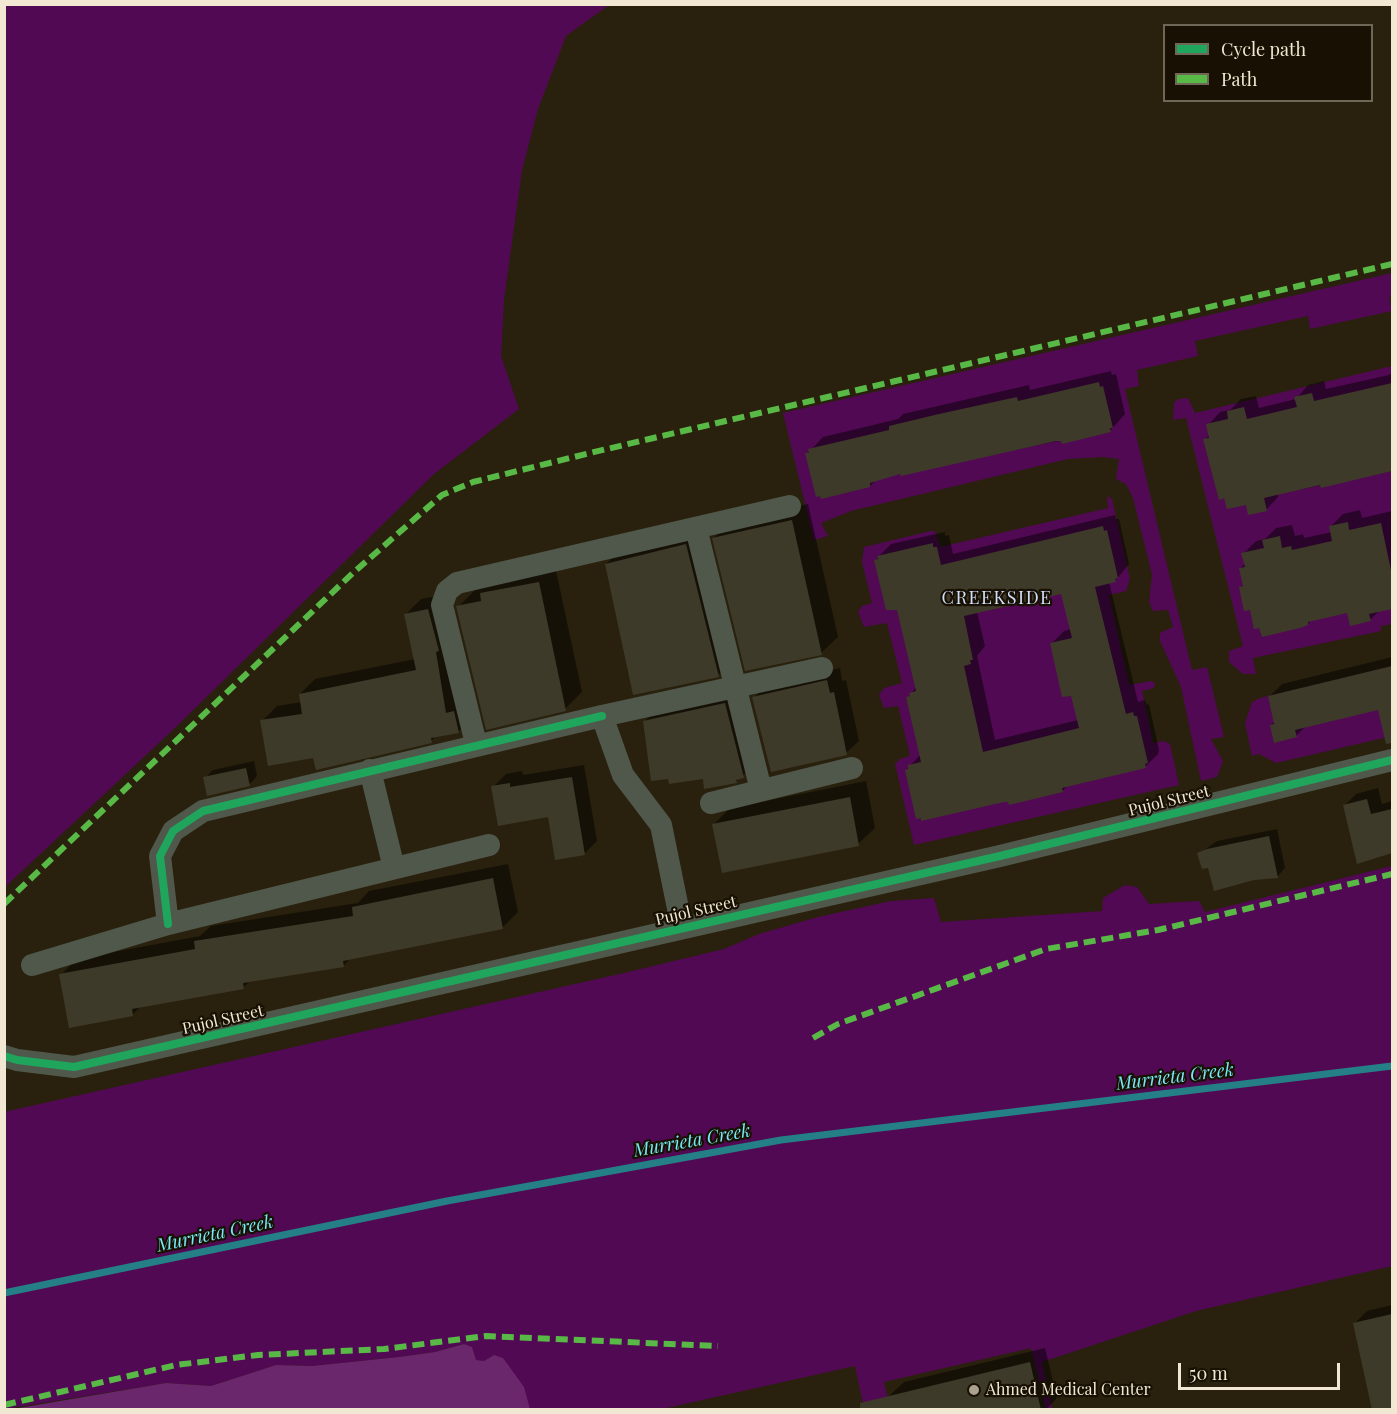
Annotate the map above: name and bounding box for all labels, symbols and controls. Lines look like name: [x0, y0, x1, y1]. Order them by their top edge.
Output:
legend: [1163, 24, 1373, 102]
text: Cycle path: [1221, 37, 1306, 61]
text: Path: [1221, 67, 1257, 91]
district label: CREEKSIDE: [942, 587, 1052, 609]
street label: Pujol Street: [1126, 782, 1212, 820]
street label: Pujol Street: [653, 892, 739, 930]
street label: Pujol Street: [180, 1001, 266, 1039]
water label: Murrieta Creek: [1115, 1059, 1235, 1095]
water label: Murrieta Creek: [632, 1120, 752, 1162]
water label: Murrieta Creek: [155, 1211, 275, 1257]
scale bar: [1181, 1351, 1343, 1389]
text: 50 m: [1189, 1361, 1228, 1385]
place label: Ahmed Medical Center: [986, 1380, 1151, 1400]
marker: Ahmed Medical Center: [967, 1383, 981, 1397]

